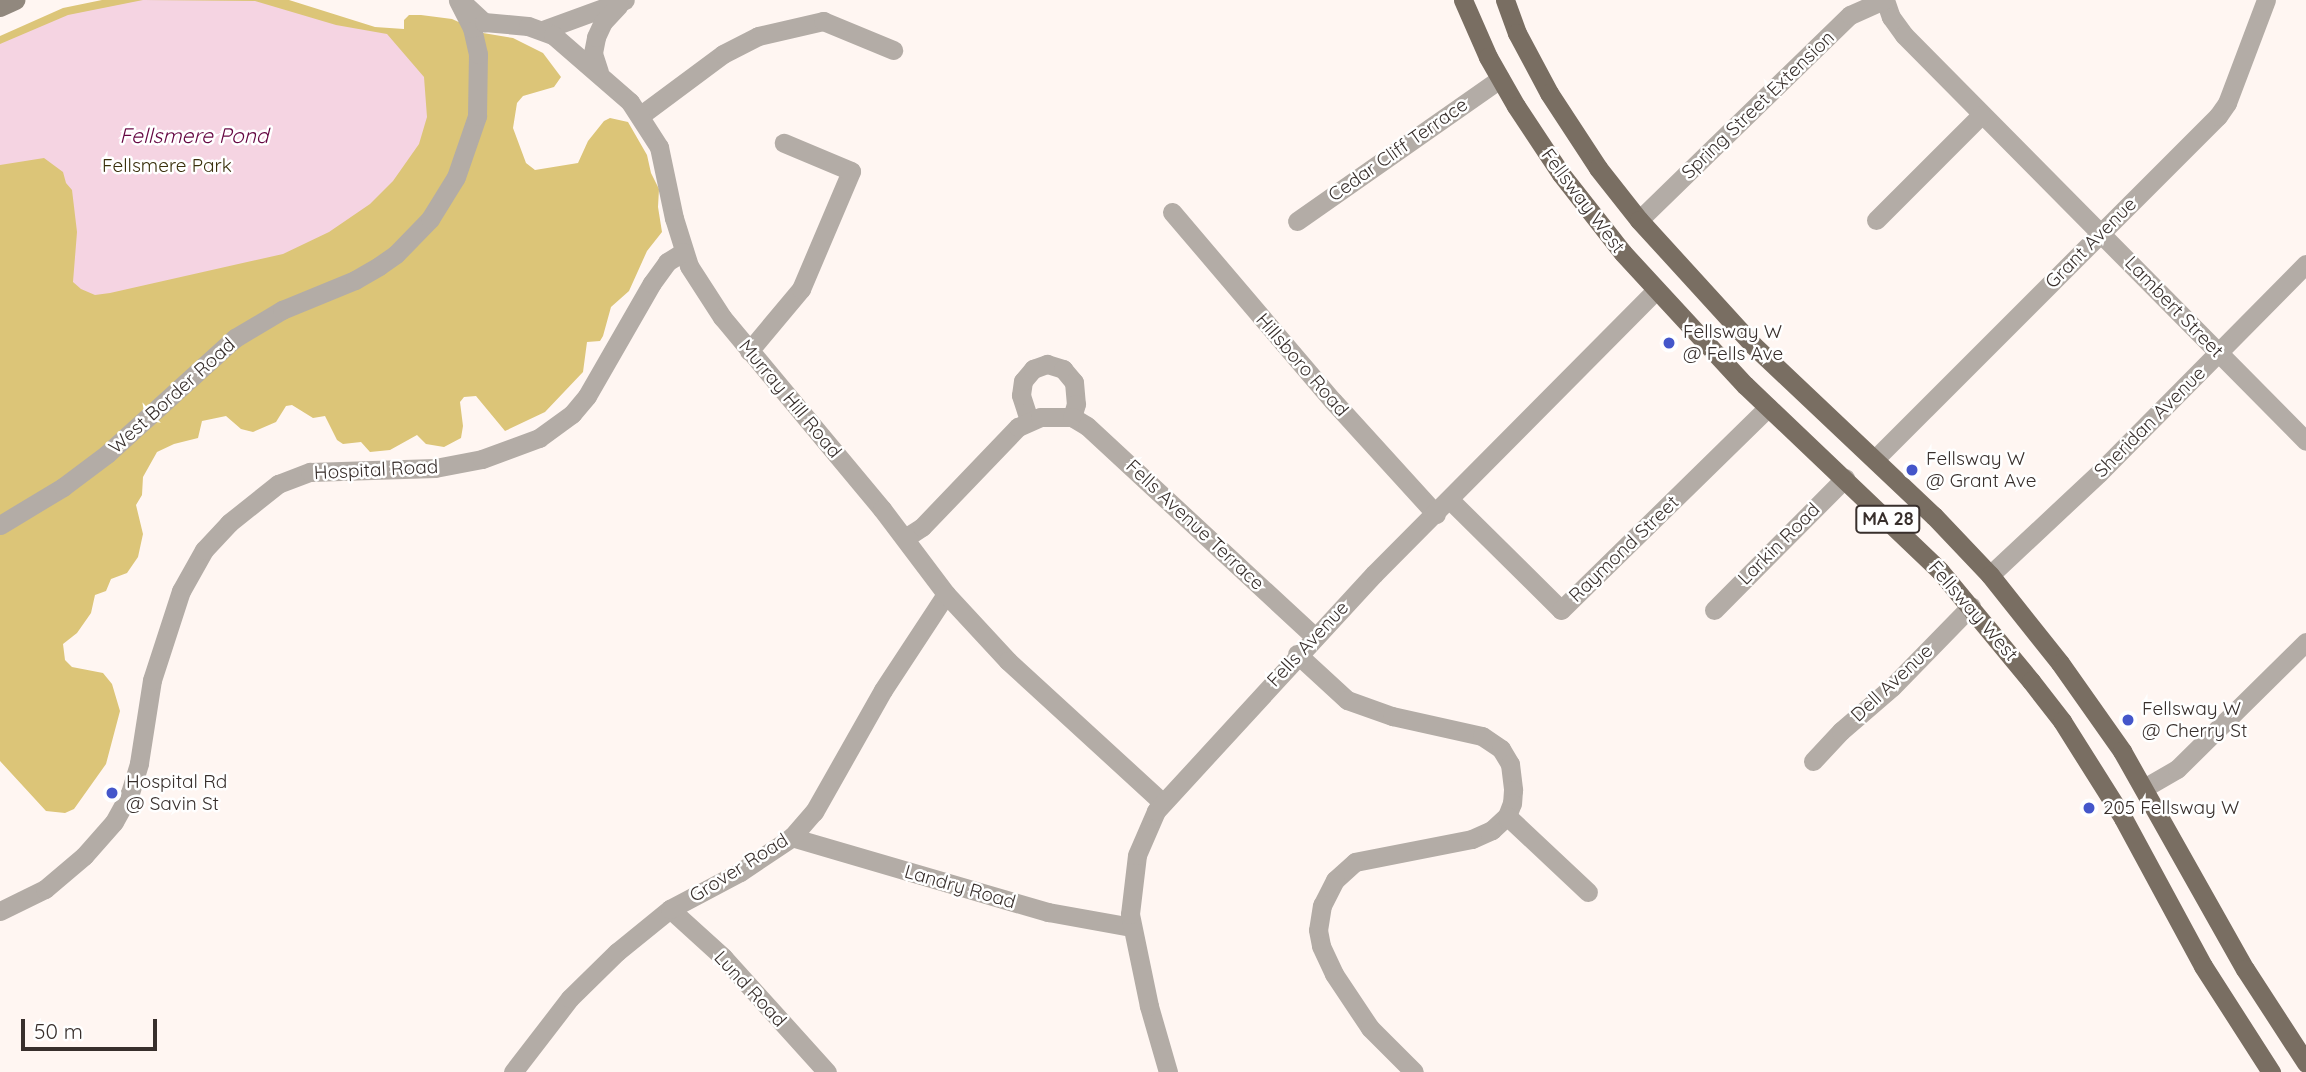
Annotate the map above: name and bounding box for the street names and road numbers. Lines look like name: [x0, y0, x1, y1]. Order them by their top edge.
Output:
street label: Spring Street Extension: [1677, 26, 1839, 184]
street label: Cedar Cliff Terrace: [1324, 93, 1472, 207]
street label: Fellsway West: [1536, 144, 1630, 258]
street label: Grant Avenue: [2041, 193, 2141, 293]
street label: Lambert Street: [2120, 252, 2228, 362]
street label: Hillsboro Road: [1251, 309, 1353, 421]
street label: West Border Road: [104, 333, 240, 459]
street label: Murray Hill Road: [734, 335, 846, 463]
street label: Sheridan Avenue: [2090, 362, 2210, 482]
street label: Hospital Road: [313, 455, 439, 485]
street label: Fells Avenue Terrace: [1121, 455, 1269, 595]
street label: Raymond Street: [1564, 491, 1684, 607]
street label: Larkin Road: [1733, 498, 1825, 590]
road number: MA 28: [1855, 504, 1921, 534]
street label: Fellsway West: [1923, 556, 2023, 666]
street label: Fells Avenue: [1262, 596, 1354, 692]
street label: Dell Avenue: [1846, 639, 1938, 727]
street label: Grover Road: [686, 829, 792, 907]
street label: Landry Road: [902, 860, 1018, 914]
street label: Lund Road: [709, 946, 791, 1032]

